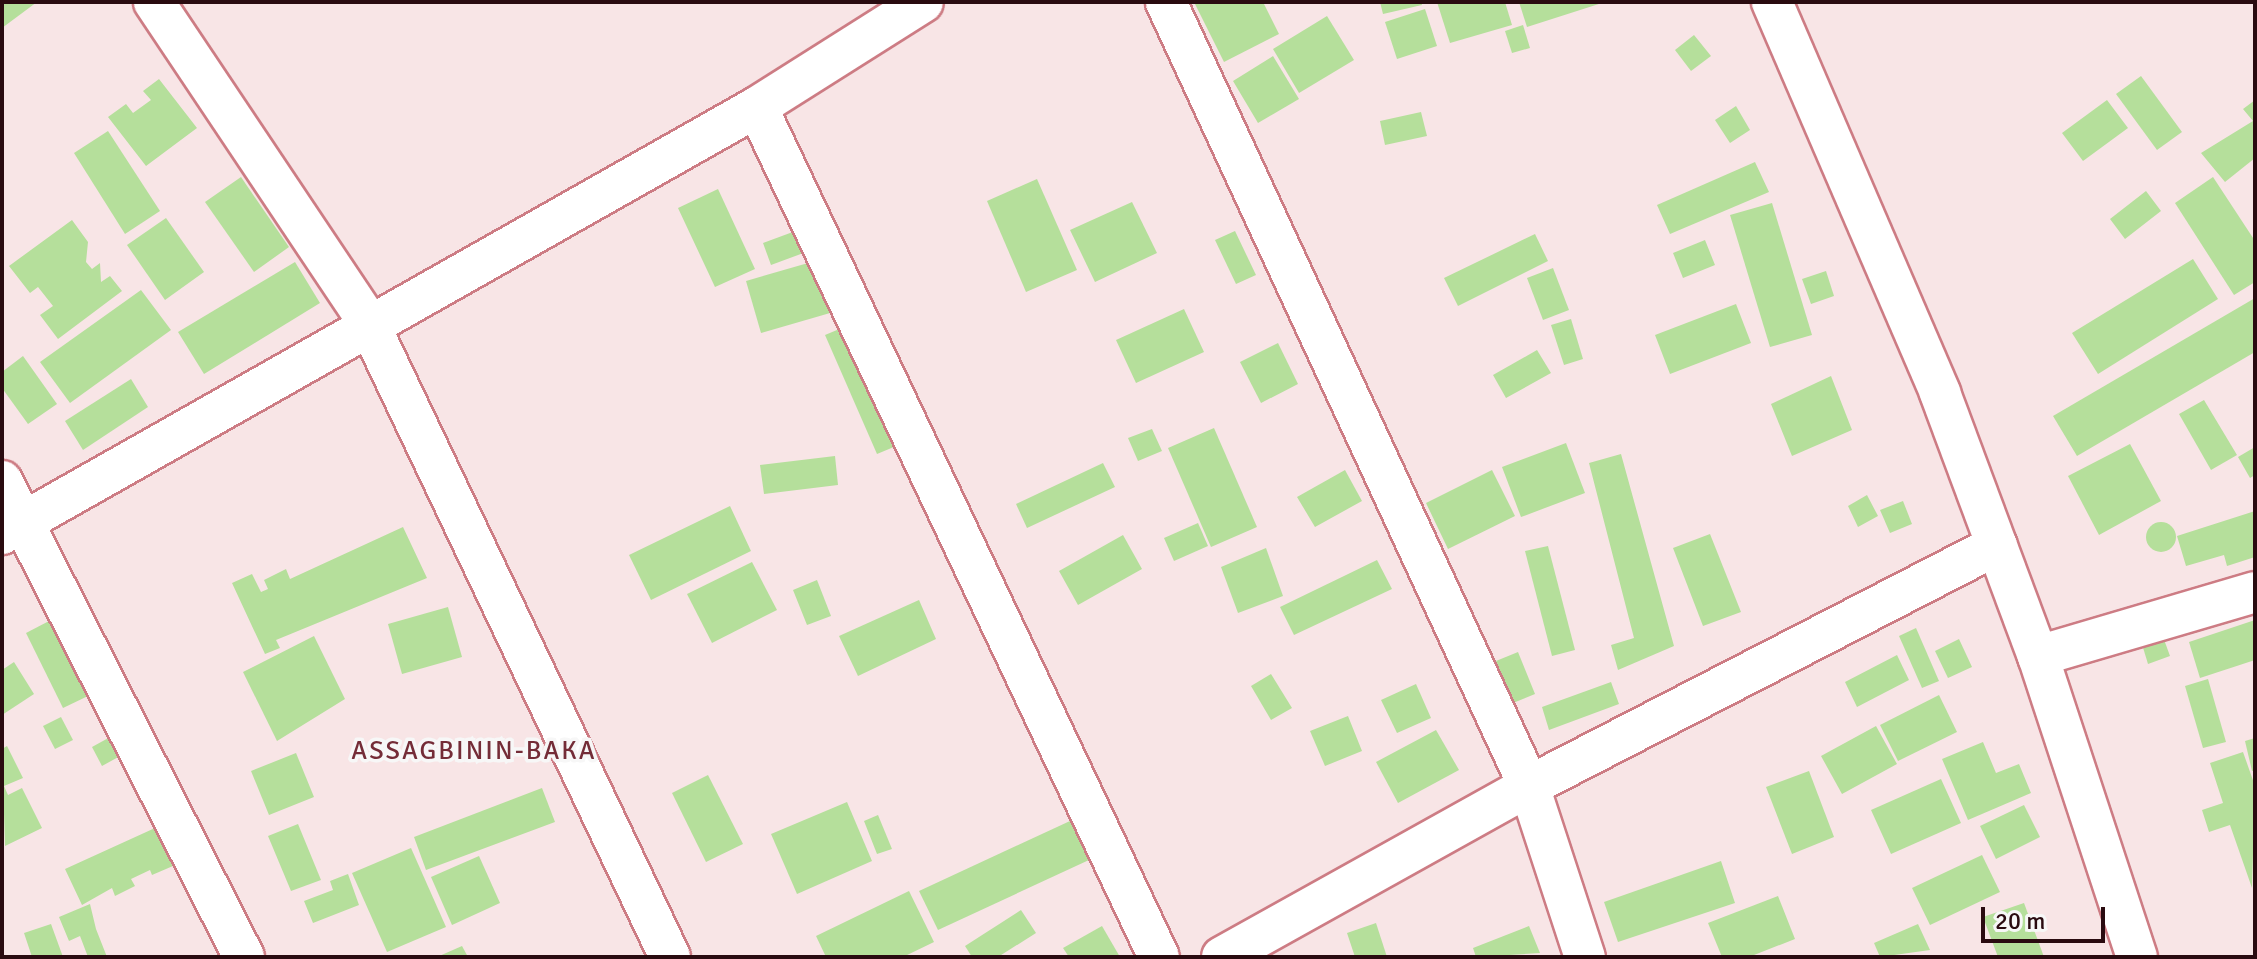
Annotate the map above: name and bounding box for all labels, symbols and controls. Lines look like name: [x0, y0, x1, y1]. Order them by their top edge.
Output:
district label: ASSAGBININ-BAKA: [351, 736, 597, 768]
scale bar: [1985, 891, 2109, 941]
text: 20 m: [1995, 906, 2045, 936]

